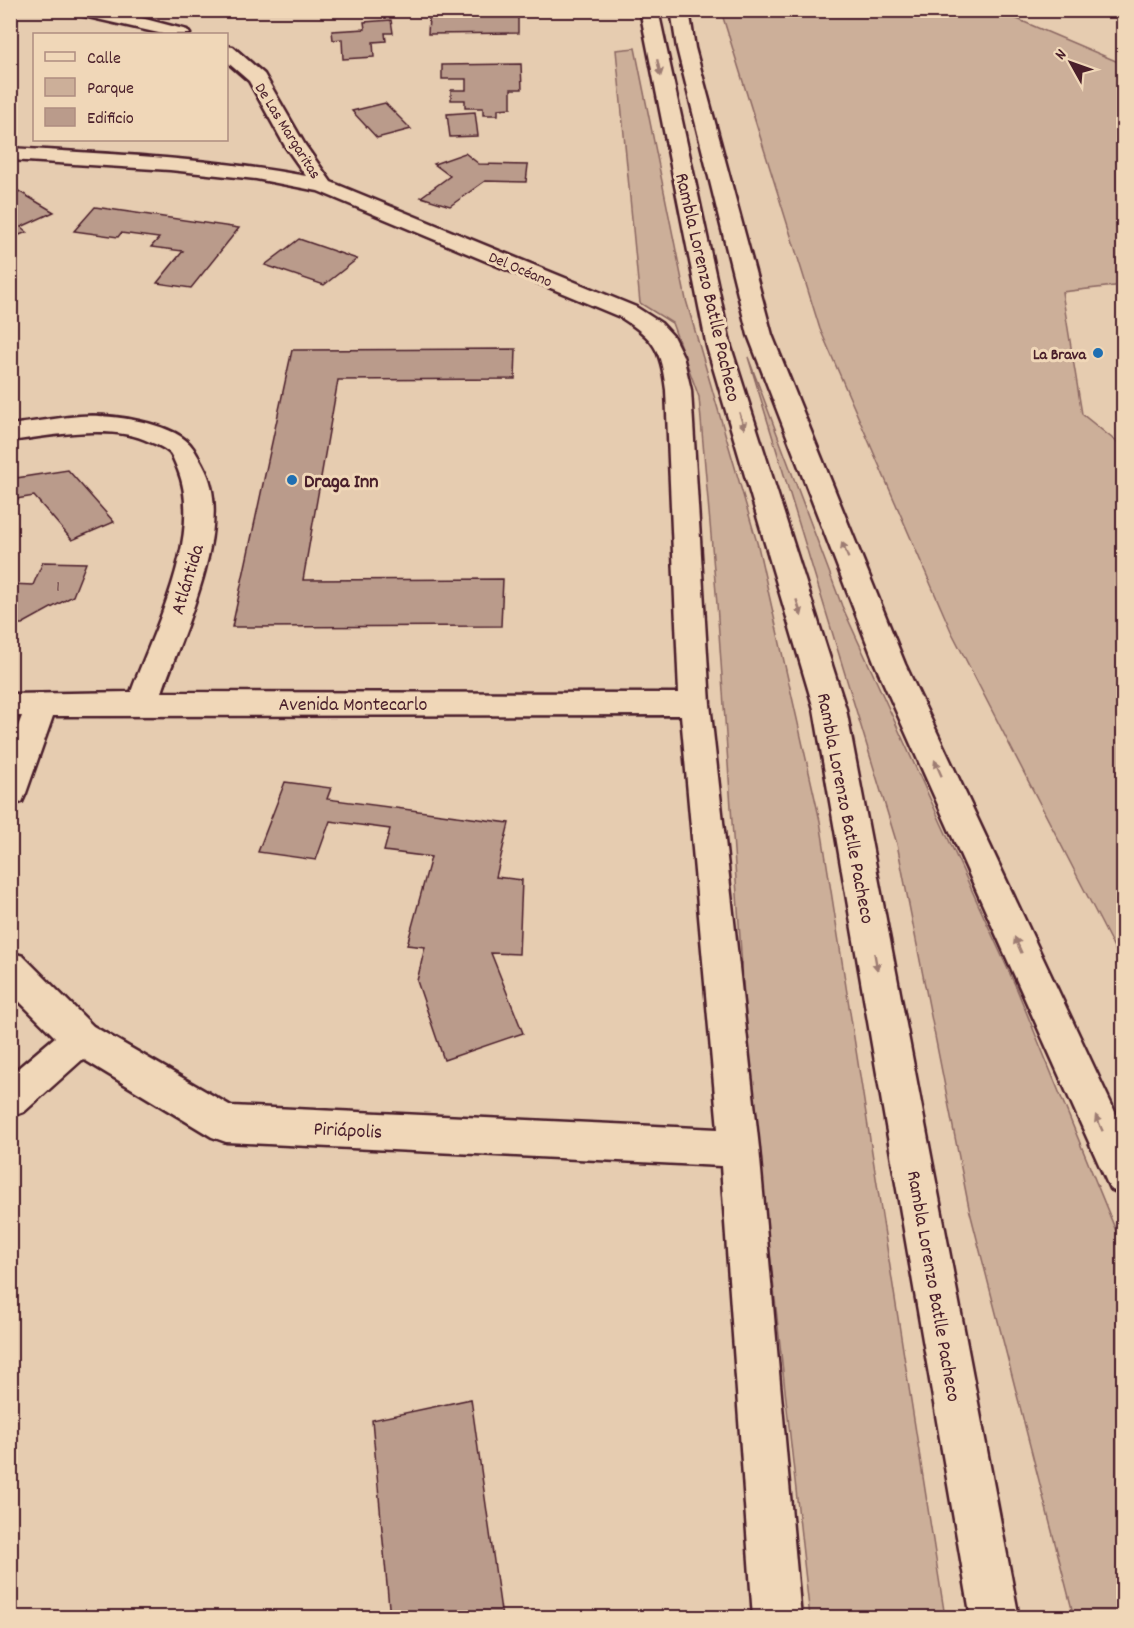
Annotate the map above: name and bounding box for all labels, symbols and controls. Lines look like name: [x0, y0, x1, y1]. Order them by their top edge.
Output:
legend: [33, 33, 228, 141]
north arrow: [1041, 33, 1101, 93]
text: N: [1050, 44, 1073, 65]
text: Calle: [87, 47, 121, 72]
one-way arrow: [655, 59, 665, 77]
text: Parque: [87, 77, 134, 102]
street label: De Las Margaritas: [248, 79, 326, 184]
text: Edificio: [87, 107, 134, 132]
street label: Rambla Lorenzo Batlle Pacheco: [666, 170, 746, 405]
street label: Del Océano: [485, 247, 555, 294]
place label: La Brava: [1033, 344, 1087, 367]
marker: La Brava: [1091, 346, 1105, 360]
one-way arrow: [738, 412, 747, 430]
place label: Draga Inn: [304, 469, 379, 497]
marker: Draga Inn: [285, 473, 299, 487]
one-way arrow: [840, 540, 850, 558]
street label: Atlántida: [165, 541, 213, 618]
house number: 1: [56, 576, 60, 599]
one-way arrow: [795, 599, 804, 617]
street label: Rambla Lorenzo Batlle Pacheco: [808, 691, 880, 926]
street label: Avenida Montecarlo: [279, 692, 428, 720]
one-way arrow: [933, 759, 942, 776]
one-way arrow: [1014, 937, 1023, 954]
one-way arrow: [872, 952, 881, 971]
one-way arrow: [1095, 1114, 1104, 1131]
street label: Piriápolis: [313, 1116, 383, 1148]
street label: Rambla Lorenzo Batlle Pacheco: [898, 1169, 966, 1404]

